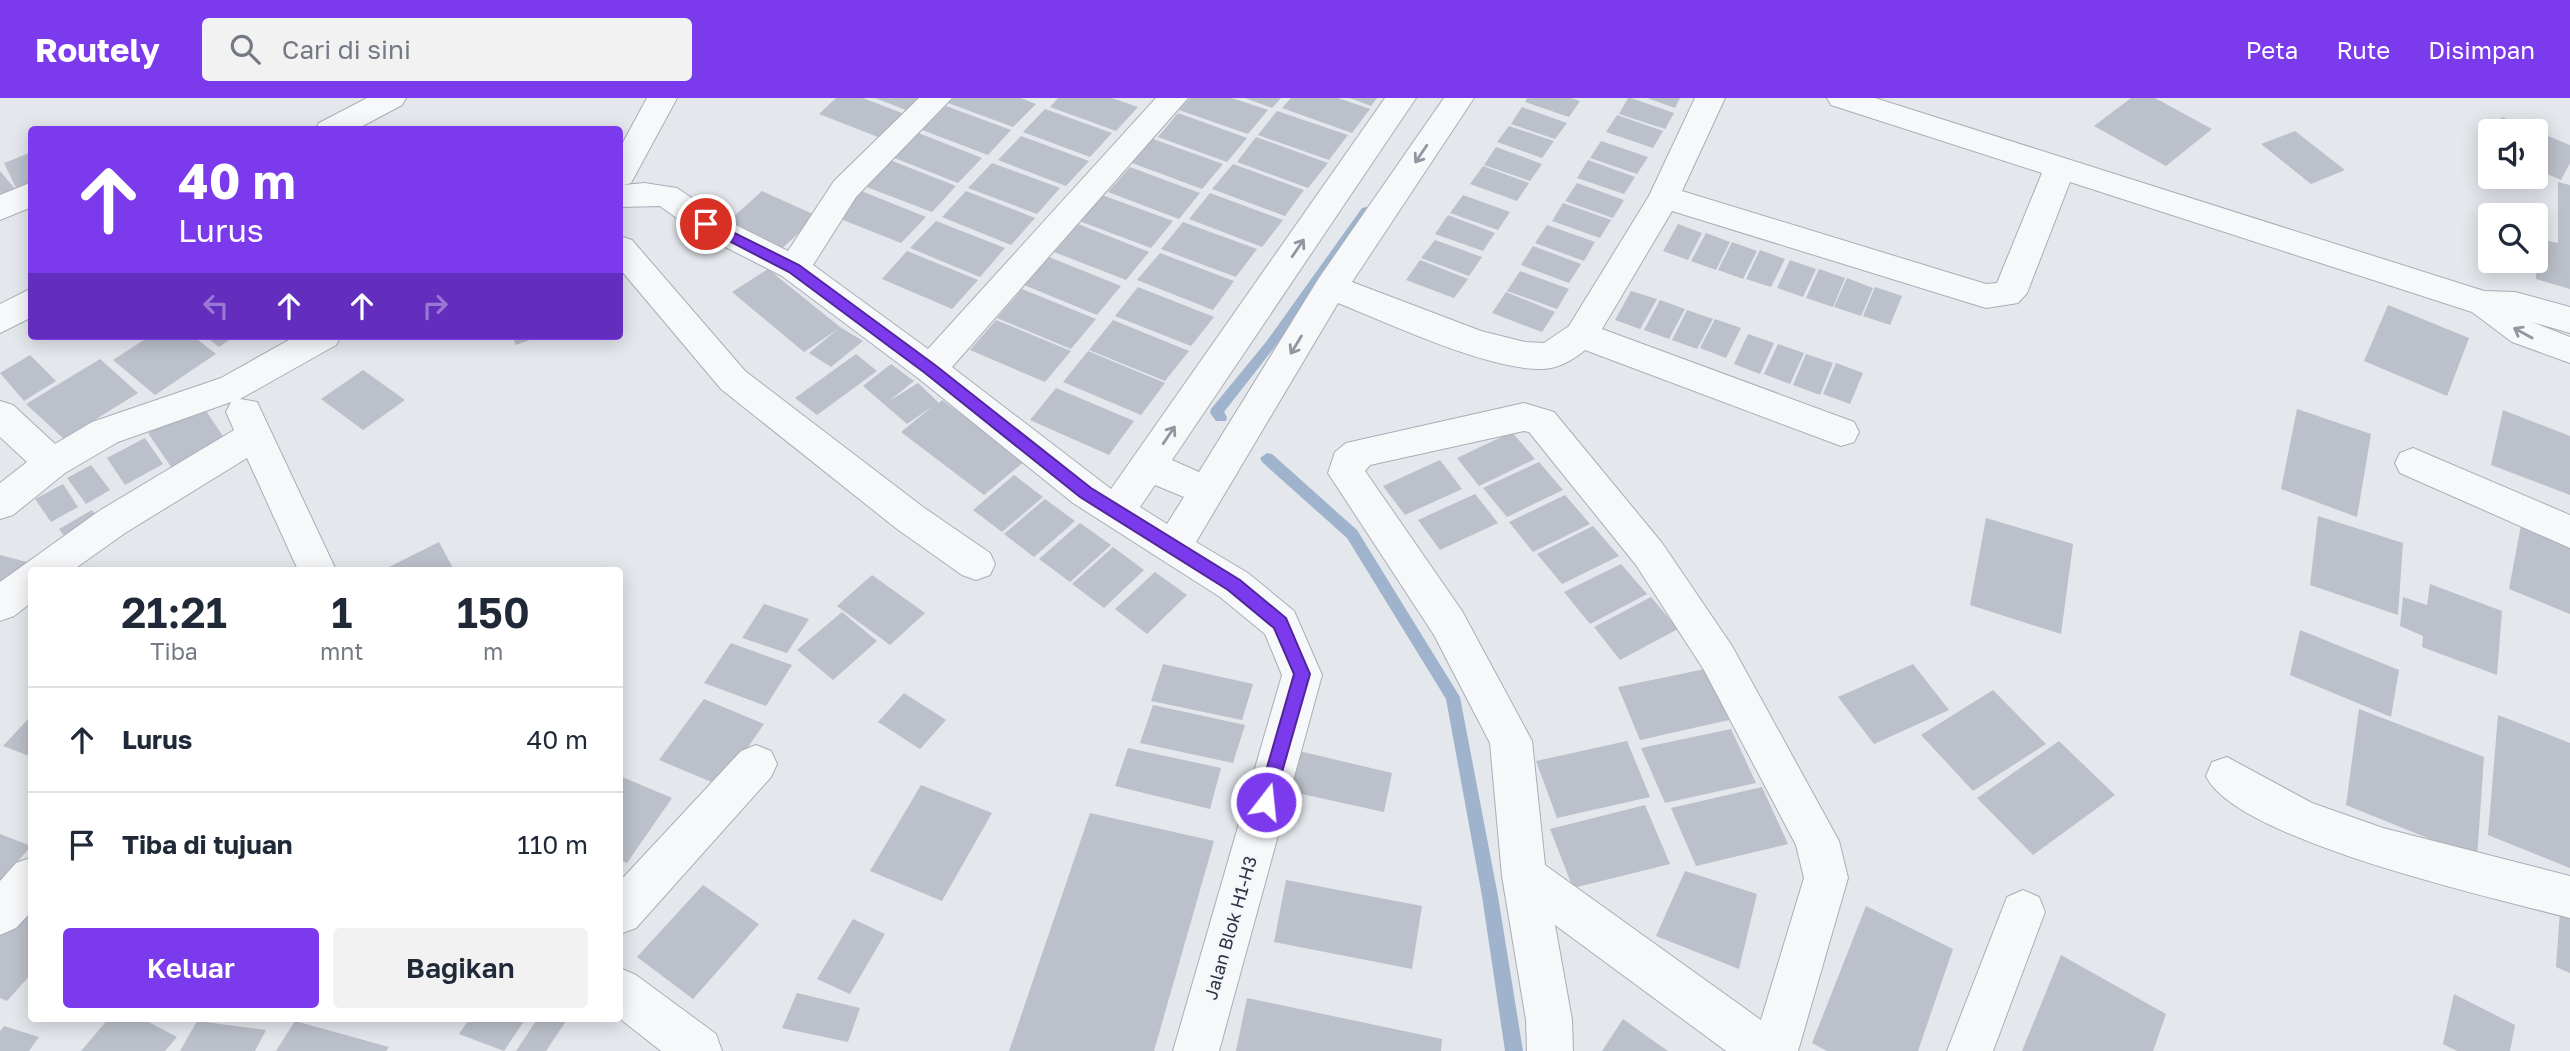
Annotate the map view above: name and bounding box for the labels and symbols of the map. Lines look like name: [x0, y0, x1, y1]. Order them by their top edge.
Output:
one-way arrow: [1414, 144, 1428, 164]
pin: [676, 194, 736, 254]
one-way arrow: [1291, 239, 1305, 258]
one-way arrow: [2513, 326, 2534, 340]
one-way arrow: [1288, 334, 1302, 354]
one-way arrow: [1162, 426, 1176, 446]
position arrow: [1229, 765, 1303, 839]
street label: Jalan Blok H1-H3: [1199, 853, 1261, 1002]

